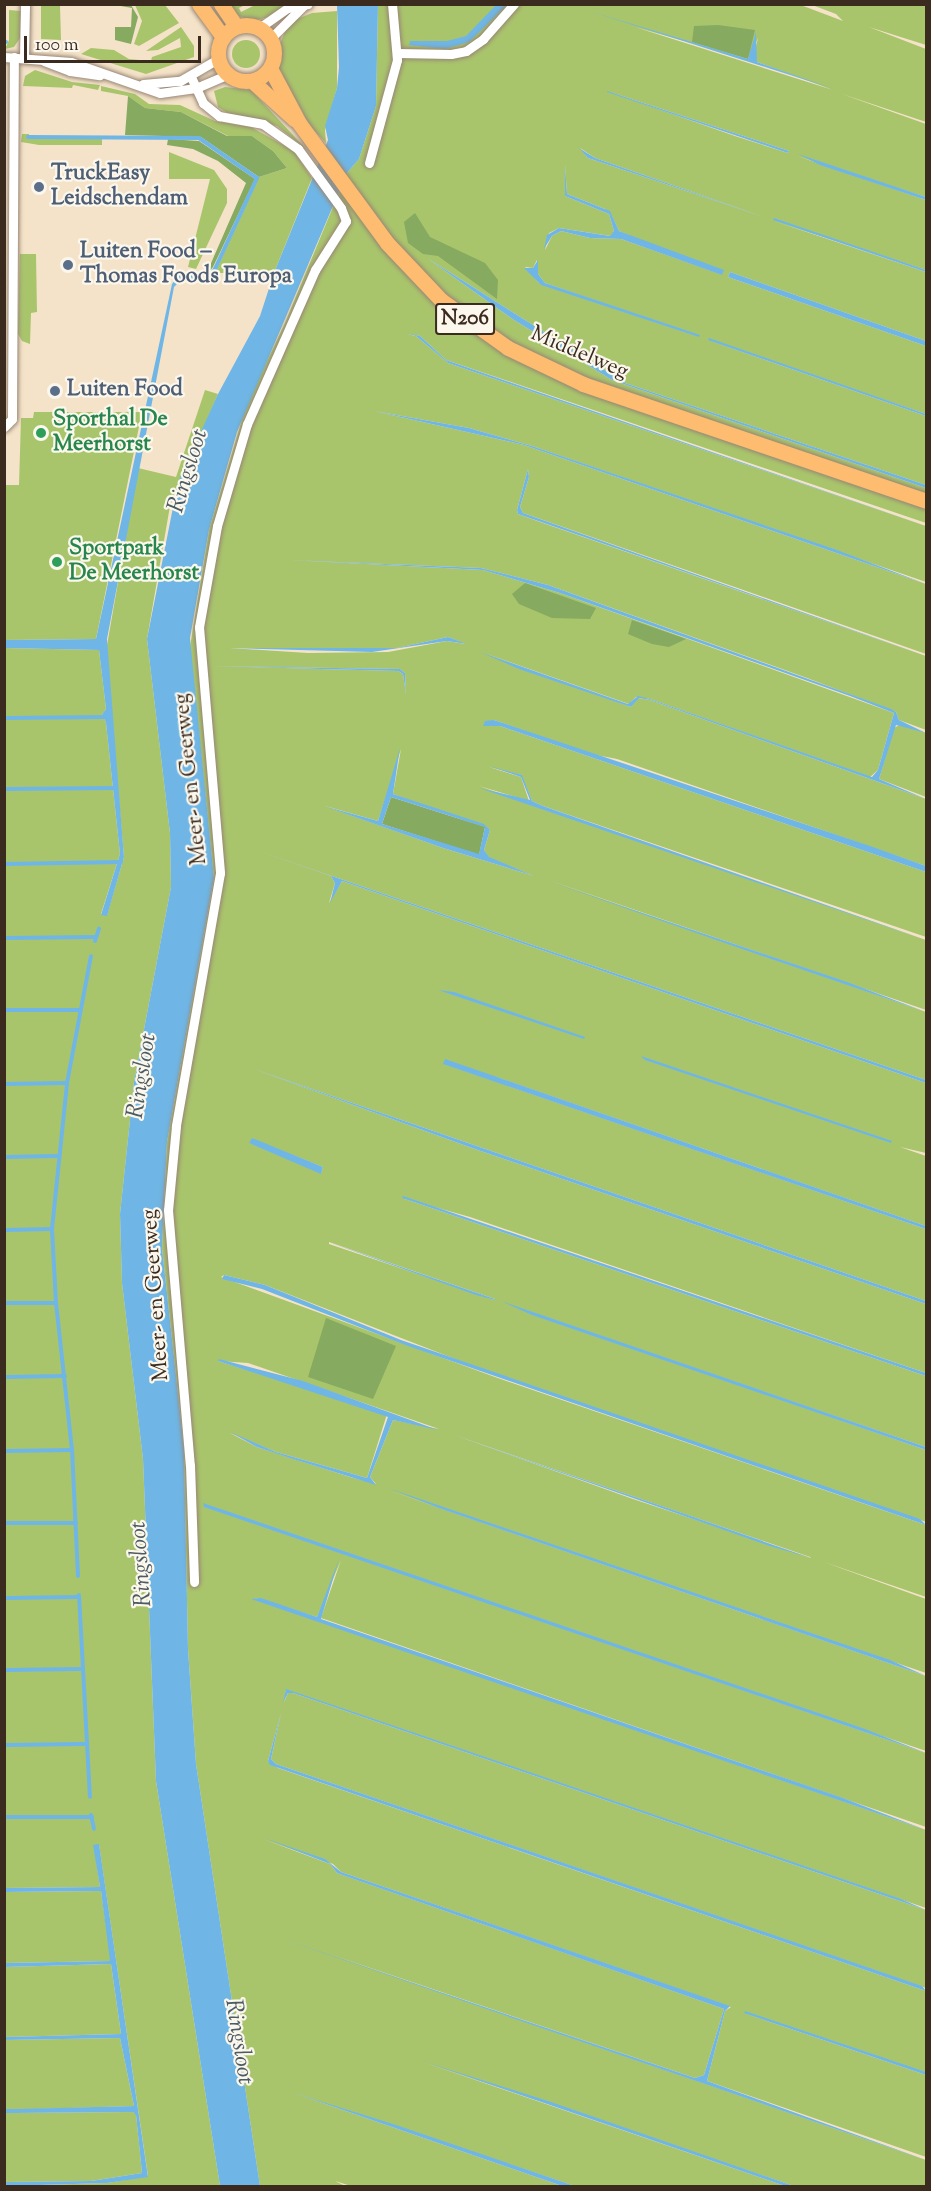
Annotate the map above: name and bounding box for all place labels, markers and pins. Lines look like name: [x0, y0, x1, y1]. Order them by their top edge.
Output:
place label: TruckEasy Leidschendam: [51, 161, 188, 212]
marker: TruckEasy Leidschendam: [32, 180, 46, 194]
place label: Luiten Food – Thomas Foods Europa: [80, 239, 292, 290]
marker: Luiten Food – Thomas Foods Europa: [61, 258, 75, 272]
place label: Luiten Food: [67, 378, 183, 404]
marker: Luiten Food: [48, 384, 62, 398]
place label: Sporthal De Meerhorst: [53, 407, 168, 458]
marker: Sporthal De Meerhorst: [34, 426, 48, 440]
place label: Sportpark De Meerhorst: [69, 536, 199, 588]
marker: Sportpark De Meerhorst: [50, 555, 64, 569]

